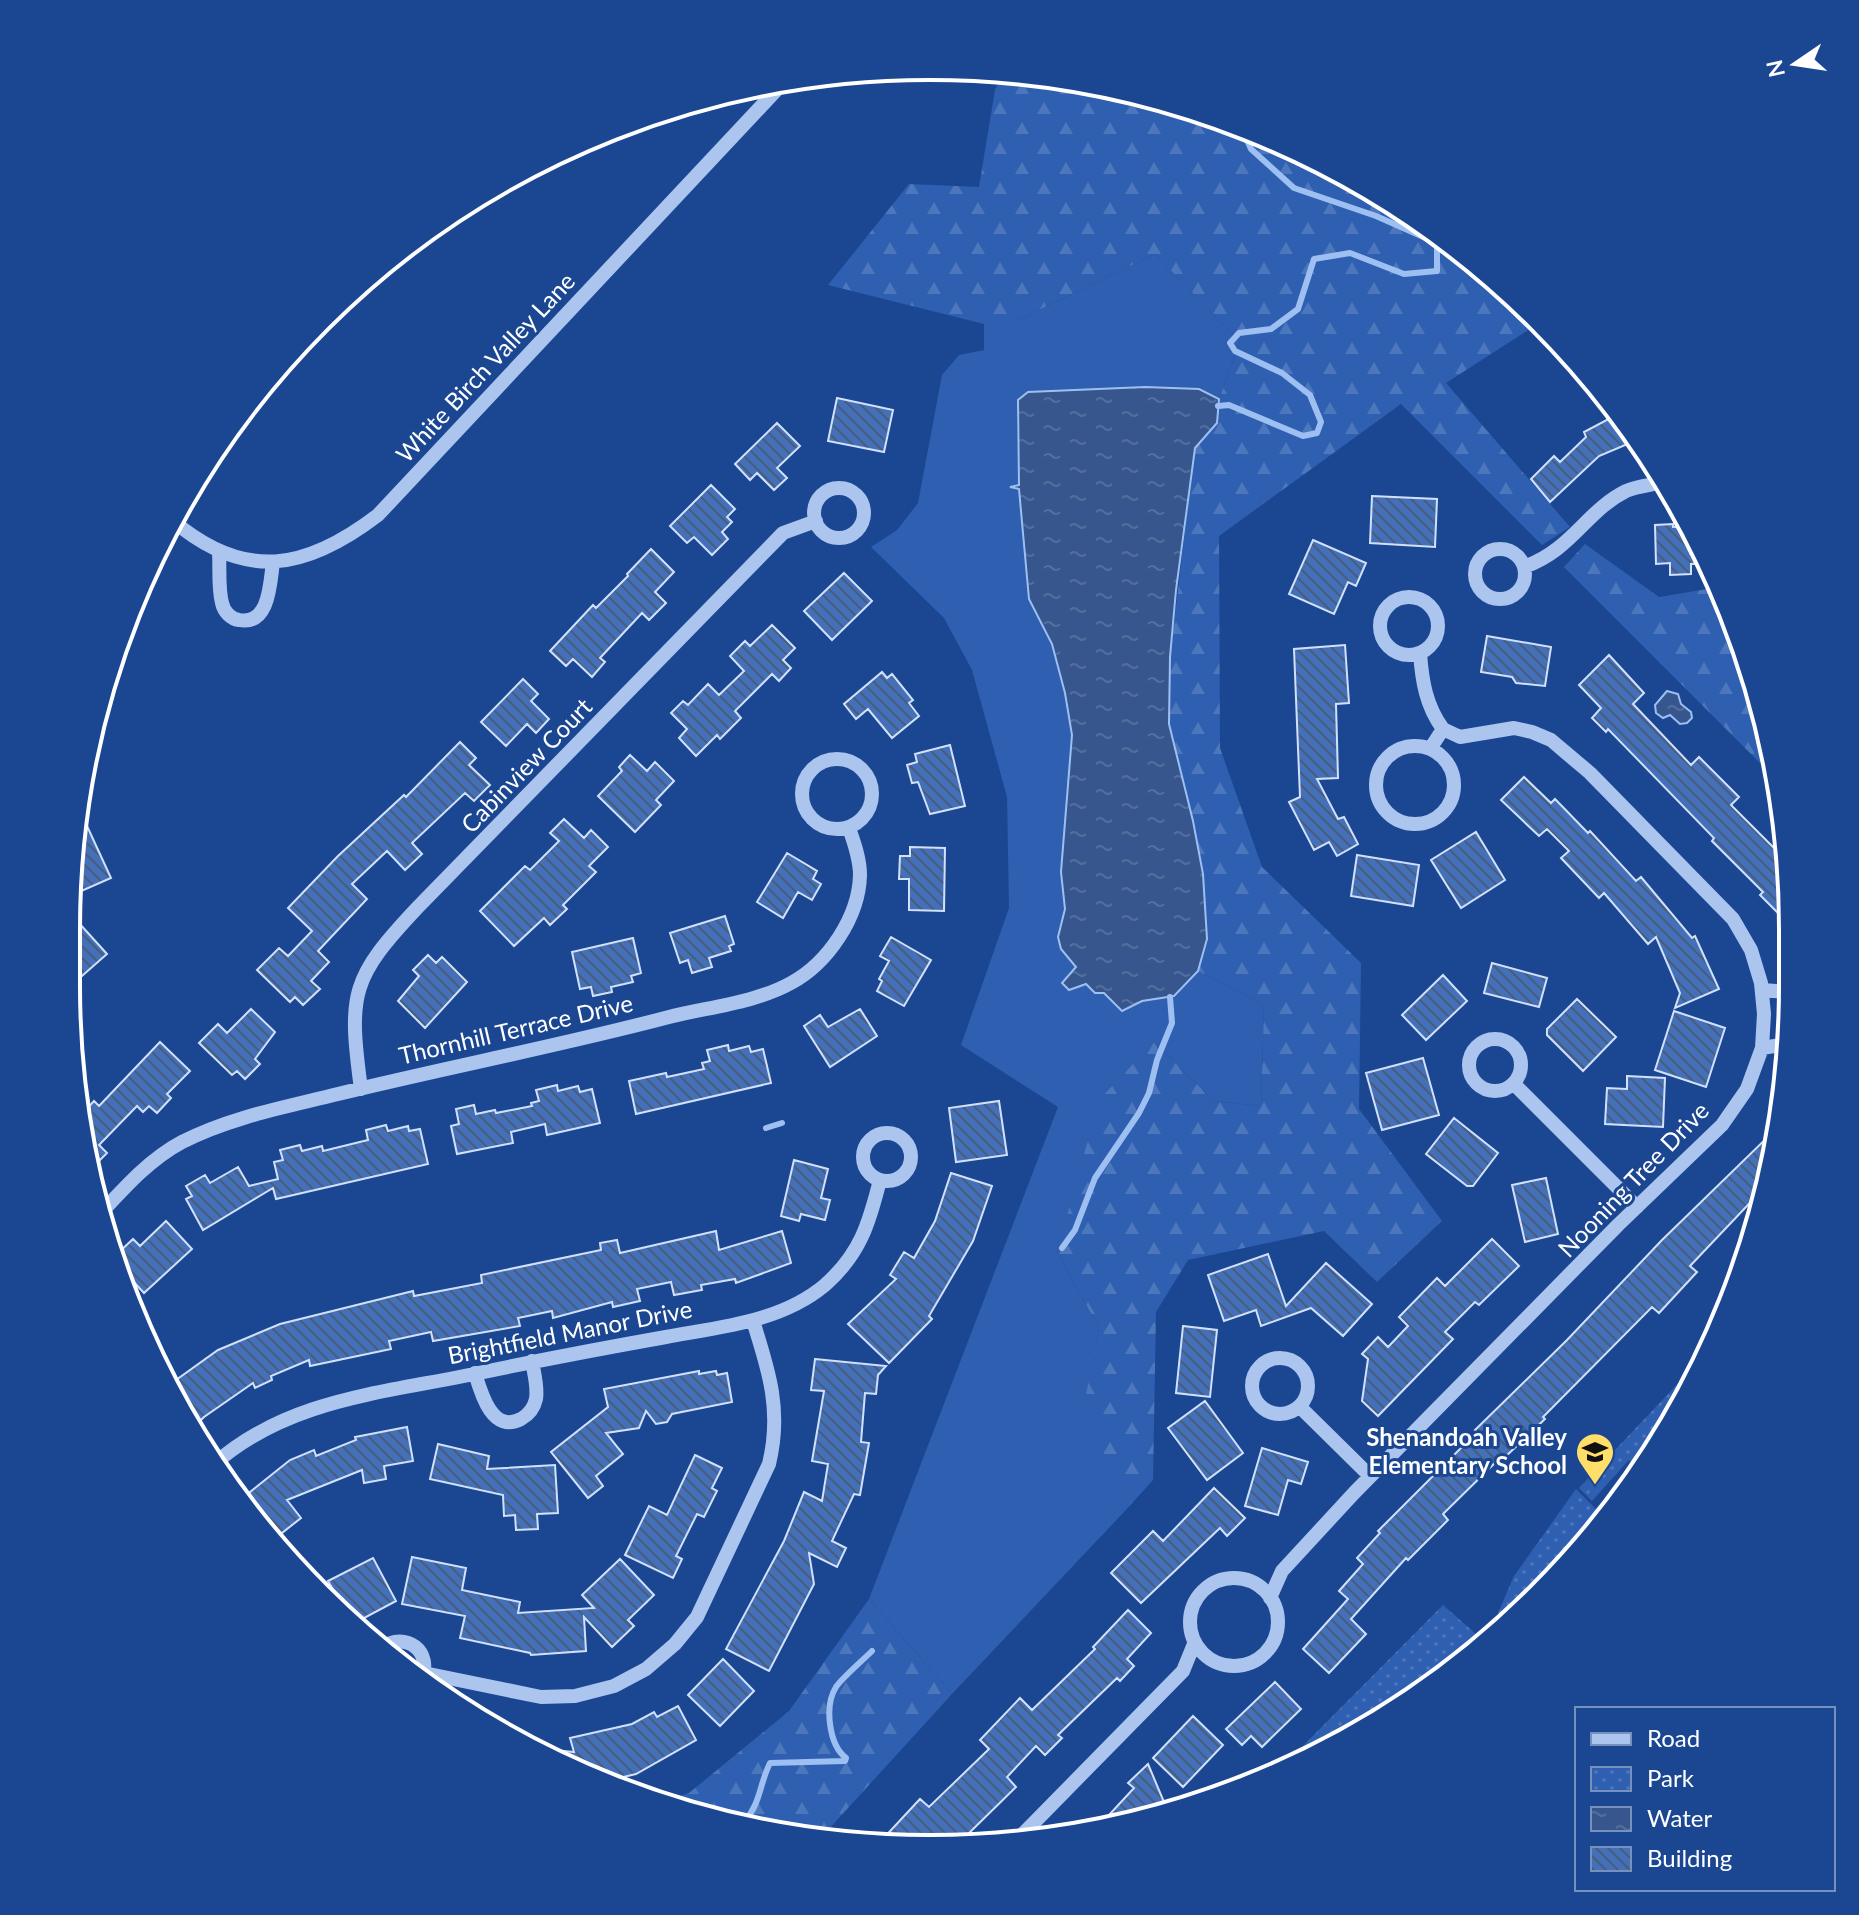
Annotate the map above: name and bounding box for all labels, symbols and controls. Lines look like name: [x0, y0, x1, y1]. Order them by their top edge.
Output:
north arrow: [1755, 24, 1835, 104]
text: N: [1760, 57, 1790, 80]
street label: White Birch Valley Lane: [389, 266, 580, 468]
street label: Cabinview Court: [454, 691, 598, 838]
street label: Thornhill Terrace Drive: [396, 987, 636, 1070]
street label: Nooning Tree Drive: [1552, 1095, 1714, 1262]
street label: Brightfield Manor Drive: [445, 1294, 694, 1369]
place label: Shenandoah Valley Elementary School: [1366, 1422, 1567, 1479]
school or university icon: Shenandoah Valley Elementary School: [1574, 1431, 1616, 1486]
legend: [1575, 1707, 1835, 1891]
text: Road: [1647, 1723, 1700, 1752]
text: Park: [1647, 1763, 1695, 1792]
text: Water: [1647, 1803, 1712, 1832]
text: Building: [1647, 1843, 1732, 1872]

